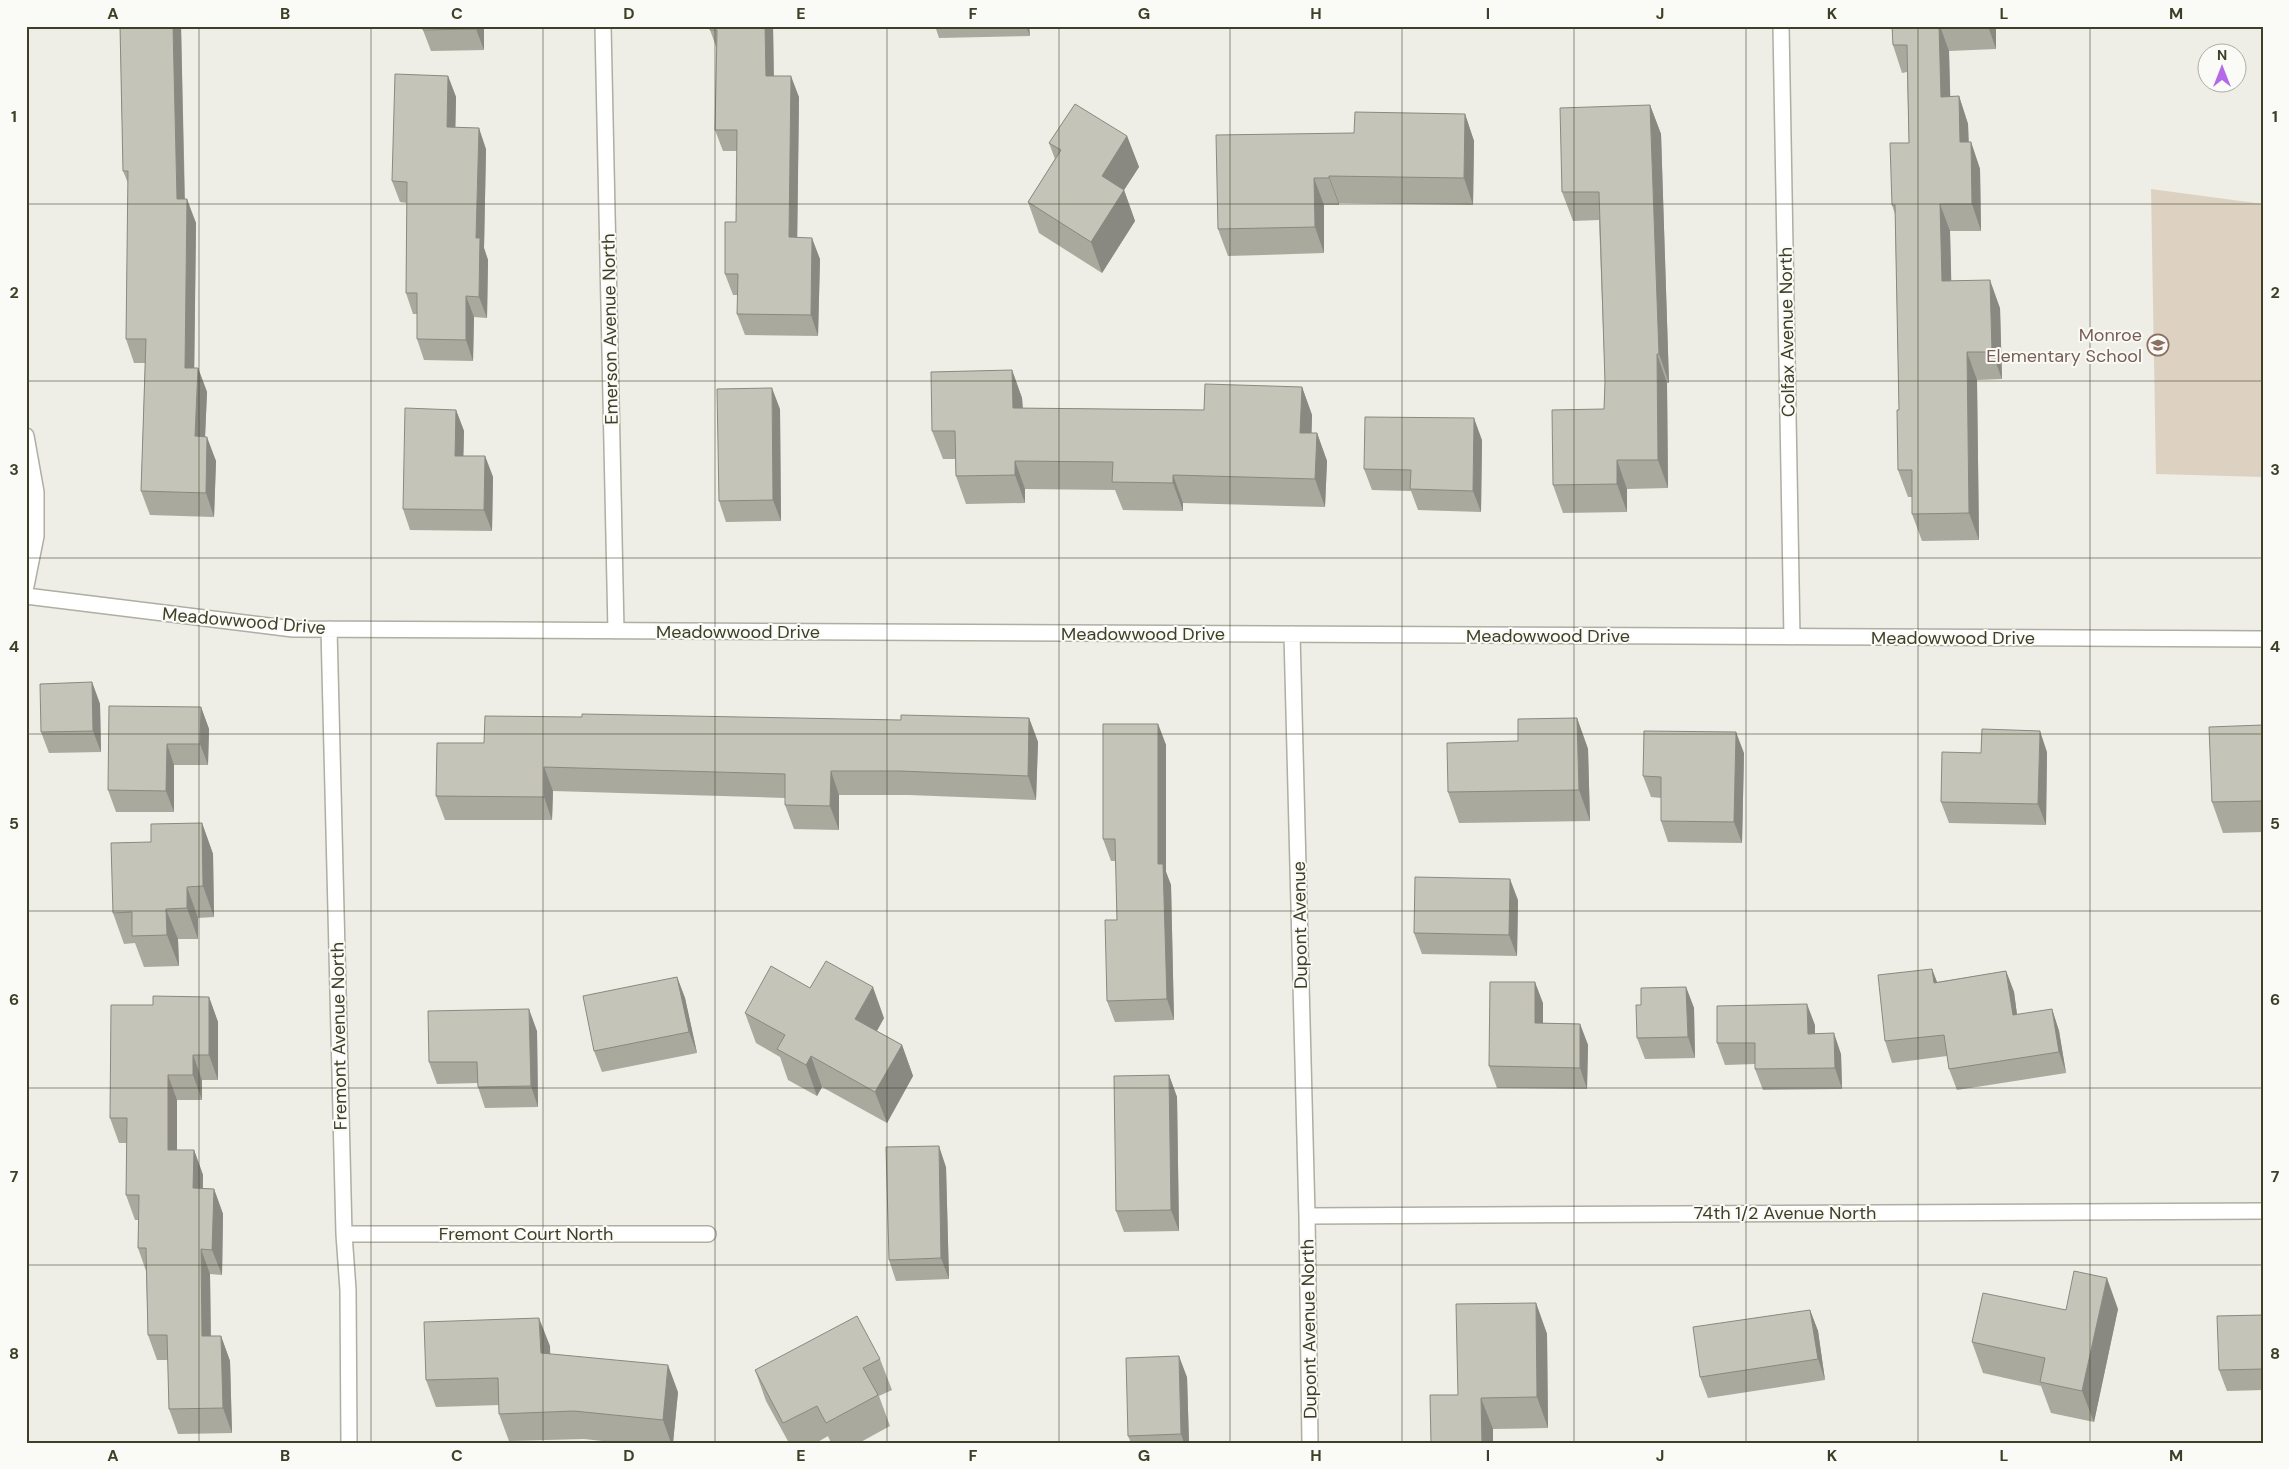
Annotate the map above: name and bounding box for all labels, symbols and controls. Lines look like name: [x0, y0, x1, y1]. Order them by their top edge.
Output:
text: A: [107, 3, 119, 24]
text: B: [280, 3, 290, 24]
text: C: [451, 3, 463, 24]
text: D: [623, 3, 635, 24]
text: E: [796, 3, 806, 24]
text: F: [969, 3, 978, 24]
text: G: [1138, 3, 1150, 24]
text: H: [1310, 3, 1322, 24]
text: I: [1486, 3, 1490, 24]
text: J: [1656, 3, 1664, 24]
text: K: [1827, 3, 1838, 24]
text: L: [2000, 3, 2009, 24]
text: M: [2169, 3, 2183, 24]
north arrow: [2196, 42, 2246, 92]
text: N: [2217, 46, 2227, 64]
text: 1: [11, 106, 17, 127]
text: 1: [2272, 106, 2278, 127]
street label: Emerson Avenue North: [596, 233, 624, 425]
street label: Colfax Avenue North: [1774, 247, 1800, 417]
text: 2: [9, 282, 19, 303]
text: 2: [2270, 282, 2280, 303]
place label: Monroe Elementary School: [1986, 323, 2142, 368]
school or university icon: Monroe Elementary School: [2146, 333, 2170, 357]
text: 3: [9, 459, 19, 480]
text: 3: [2270, 459, 2280, 480]
street label: Meadowwood Drive: [161, 602, 327, 640]
street label: Meadowwood Drive: [656, 620, 820, 644]
street label: Meadowwood Drive: [1061, 622, 1225, 646]
street label: Meadowwood Drive: [1466, 624, 1630, 648]
street label: Meadowwood Drive: [1871, 626, 2035, 650]
text: 4: [9, 636, 19, 657]
text: 4: [2270, 636, 2280, 657]
text: 5: [9, 813, 19, 834]
text: 5: [2270, 813, 2280, 834]
street label: Dupont Avenue: [1287, 861, 1313, 989]
street label: Fremont Avenue North: [325, 942, 353, 1130]
text: 6: [9, 989, 19, 1010]
text: 6: [2270, 989, 2280, 1010]
text: 7: [10, 1166, 19, 1187]
text: 7: [2271, 1166, 2280, 1187]
street label: 74th 1/2 Avenue North: [1694, 1201, 1876, 1225]
street label: Fremont Court North: [439, 1222, 613, 1246]
street label: Dupont Avenue North: [1295, 1239, 1323, 1419]
text: 8: [9, 1343, 19, 1364]
text: 8: [2270, 1343, 2280, 1364]
text: A: [107, 1445, 119, 1466]
text: B: [280, 1445, 290, 1466]
text: C: [451, 1445, 463, 1466]
text: D: [623, 1445, 635, 1466]
text: E: [796, 1445, 806, 1466]
text: F: [969, 1445, 978, 1466]
text: G: [1138, 1445, 1150, 1466]
text: H: [1310, 1445, 1322, 1466]
text: I: [1486, 1445, 1490, 1466]
text: J: [1656, 1445, 1664, 1466]
text: K: [1827, 1445, 1838, 1466]
text: L: [2000, 1445, 2009, 1466]
text: M: [2169, 1445, 2183, 1466]

